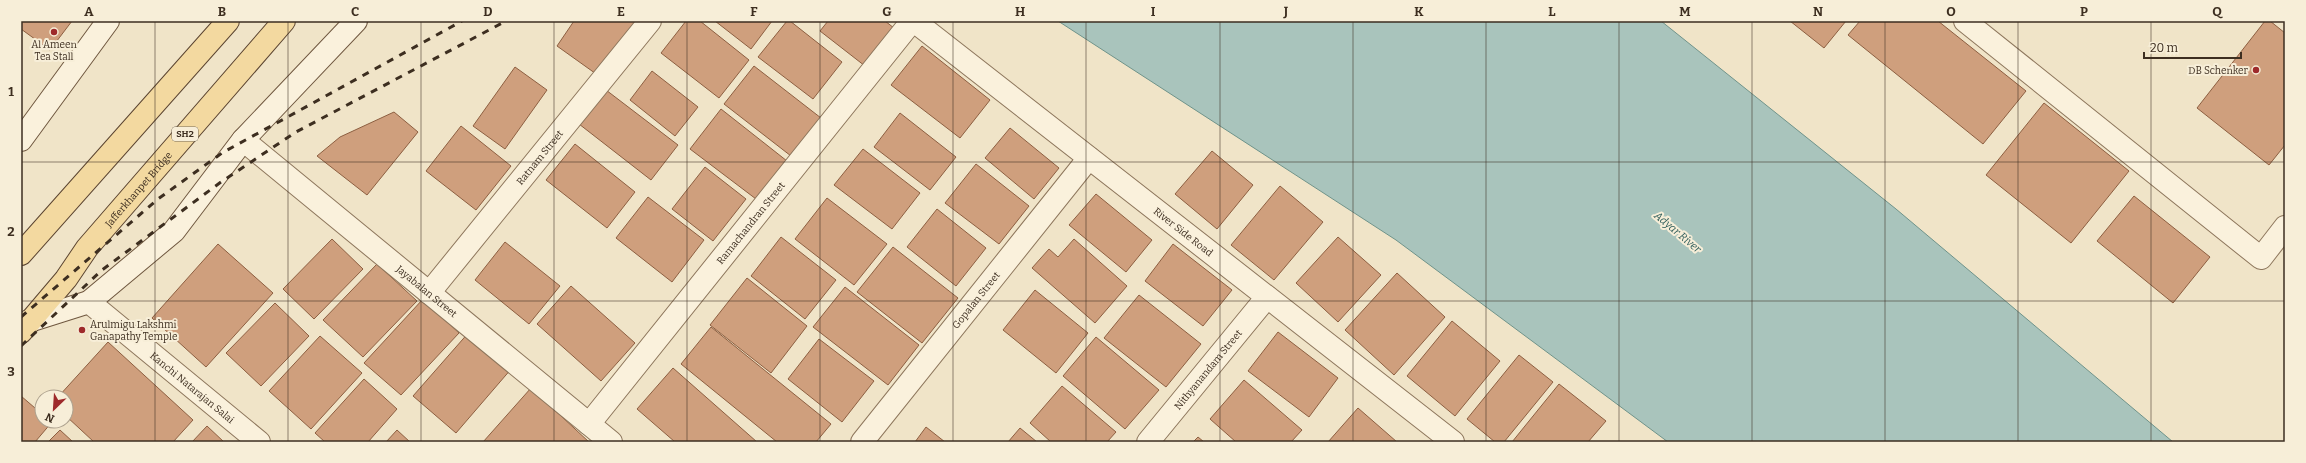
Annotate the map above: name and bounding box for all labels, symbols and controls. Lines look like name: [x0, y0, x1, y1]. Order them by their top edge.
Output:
text: A: [84, 4, 94, 19]
text: B: [218, 4, 226, 19]
text: C: [351, 4, 359, 19]
text: D: [483, 4, 493, 19]
text: E: [617, 4, 625, 19]
text: F: [750, 4, 758, 19]
text: G: [882, 4, 892, 19]
text: H: [1015, 4, 1025, 19]
text: I: [1151, 4, 1156, 19]
text: J: [1283, 4, 1289, 19]
text: K: [1414, 4, 1424, 19]
text: L: [1548, 4, 1556, 19]
text: M: [1679, 4, 1691, 19]
text: N: [1813, 4, 1823, 19]
text: O: [1946, 4, 1956, 19]
text: P: [2080, 4, 2088, 19]
text: Q: [2212, 4, 2223, 19]
marker: Al Ameen Tea Stall: [49, 27, 59, 37]
scale bar: [2144, 34, 2241, 60]
place label: Al Ameen Tea Stall: [31, 39, 77, 63]
text: 20 m: [2150, 41, 2179, 55]
place label: DB Schenker: [2188, 65, 2249, 77]
marker: DB Schenker: [2251, 65, 2261, 75]
text: 1: [8, 84, 14, 99]
road number: SH2: [172, 127, 198, 141]
street label: Ratnam Street: [514, 128, 566, 188]
street label: Jafferkhanpet Bridge: [102, 150, 175, 231]
street label: Ramachandran Street: [715, 179, 788, 267]
street label: River Side Road: [1151, 205, 1215, 259]
water label: Adyar River: [1651, 208, 1704, 256]
text: 2: [7, 224, 15, 239]
street label: Jayabalan Street: [393, 263, 459, 320]
street label: Gopalan Street: [950, 269, 1003, 331]
place label: Arulmigu Lakshmi Ganapathy Temple: [90, 319, 177, 343]
marker: Arulmigu Lakshmi Ganapathy Temple: [77, 325, 87, 335]
street label: Nithyanandam Street: [1172, 327, 1245, 413]
street label: Kanchi Natarajan Salai: [147, 350, 236, 426]
text: 3: [7, 364, 15, 379]
north arrow: [34, 389, 74, 429]
text: N: [43, 410, 57, 425]

